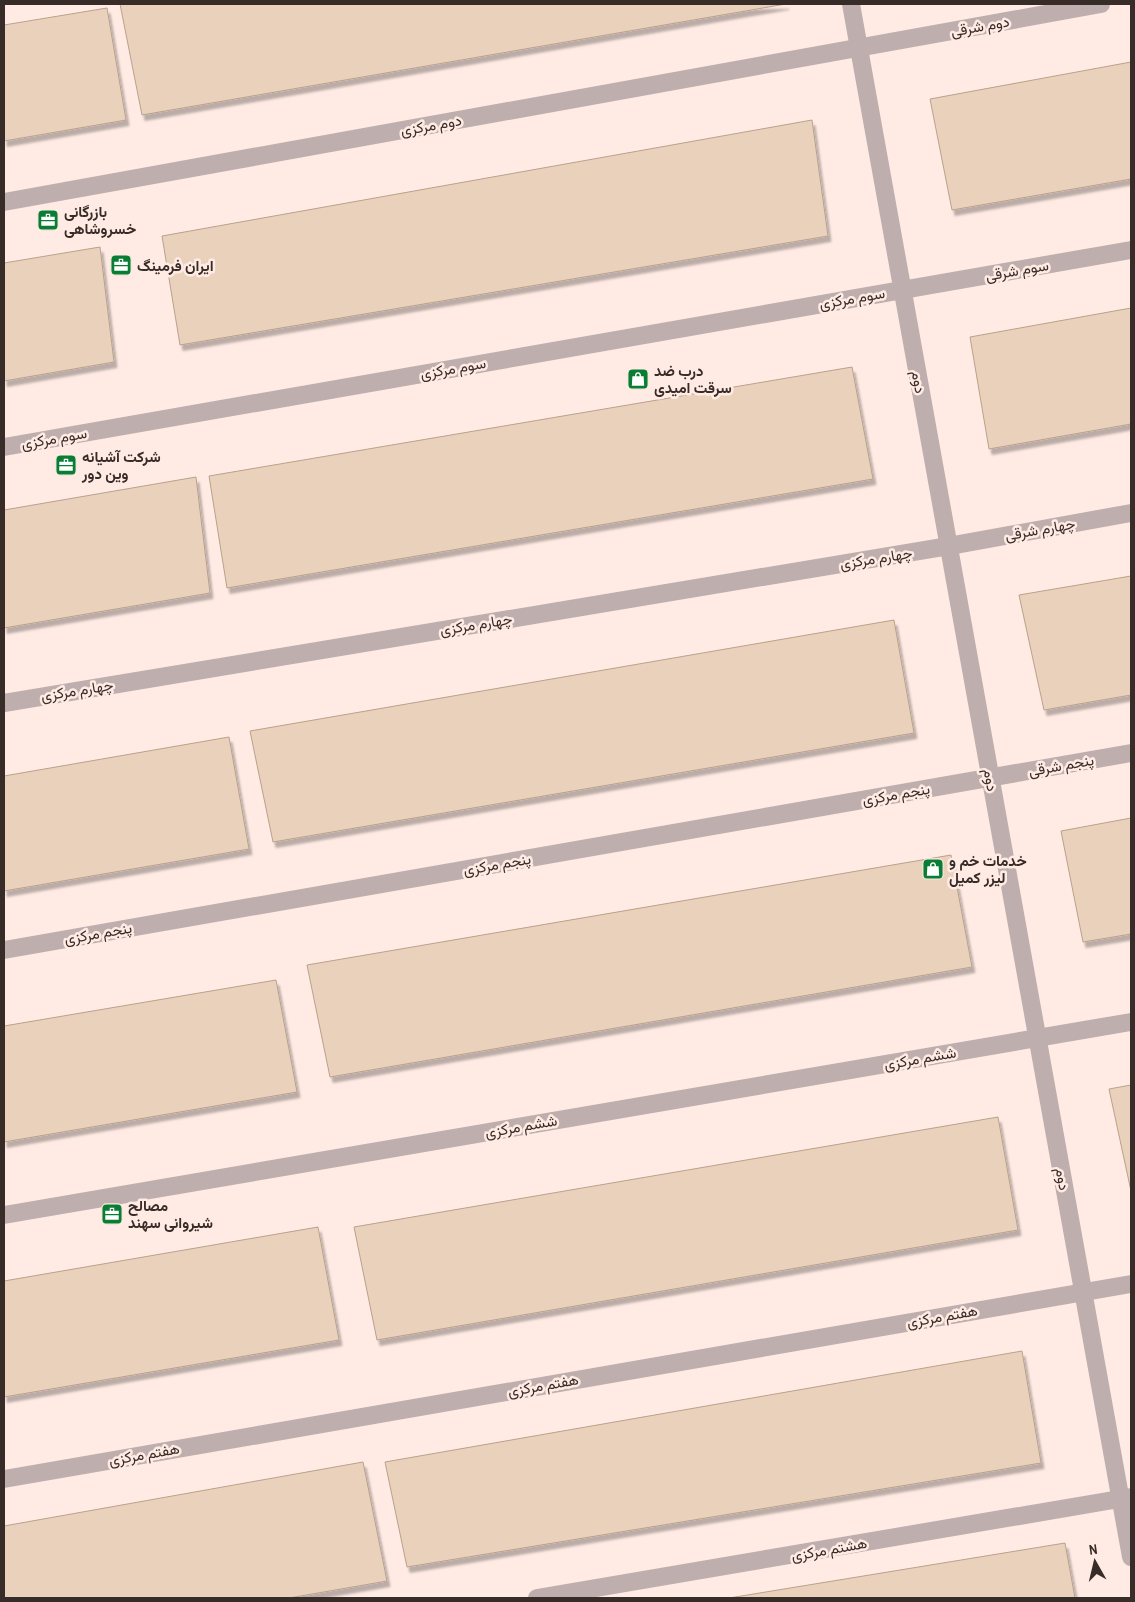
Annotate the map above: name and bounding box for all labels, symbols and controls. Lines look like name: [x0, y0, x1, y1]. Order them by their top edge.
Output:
street label: دوم شرقی: [949, 11, 1011, 41]
street label: دوم مرکزی: [399, 109, 463, 141]
place label: بازرگانی خسروشاهی: [64, 201, 136, 239]
office icon: بازرگانی خسروشاهی: [36, 208, 60, 232]
office icon: ایران فرمینگ: [109, 253, 133, 277]
street label: سوم شرقی: [984, 254, 1051, 286]
place label: ایران فرمینگ: [137, 255, 214, 276]
street label: سوم مرکزی: [818, 282, 887, 314]
street label: سوم مرکزی: [419, 352, 488, 384]
place label: درب ضد سرقت امیدی: [654, 360, 732, 398]
shop icon: درب ضد سرقت امیدی: [626, 367, 650, 391]
street label: دوم: [907, 369, 931, 395]
street label: سوم مرکزی: [20, 422, 89, 454]
place label: شرکت آشیانه وین دور: [81, 446, 161, 484]
office icon: شرکت آشیانه وین دور: [54, 453, 78, 477]
street label: چهارم شرقی: [1003, 513, 1077, 545]
street label: چهارم مرکزی: [838, 542, 914, 574]
street label: چهارم مرکزی: [438, 608, 514, 640]
street label: چهارم مرکزی: [39, 674, 115, 706]
street label: پنجم شرقی: [1027, 749, 1095, 781]
street label: دوم: [979, 767, 1003, 793]
street label: پنجم مرکزی: [861, 778, 931, 810]
street label: پنجم مرکزی: [462, 848, 532, 880]
place label: خدمات خم و لیزر کمیل: [949, 850, 1027, 888]
shop icon: خدمات خم و لیزر کمیل: [921, 857, 945, 881]
street label: پنجم مرکزی: [63, 917, 133, 949]
street label: ششم مرکزی: [882, 1041, 958, 1075]
street label: ششم مرکزی: [483, 1109, 559, 1143]
street label: دوم: [1051, 1166, 1075, 1192]
place label: مصالح شیروانی سهند: [128, 1195, 213, 1233]
office icon: مصالح شیروانی سهند: [100, 1202, 124, 1226]
street label: هفتم مرکزی: [905, 1299, 979, 1333]
street label: هفتم مرکزی: [506, 1368, 580, 1402]
street label: هفتم مرکزی: [107, 1437, 181, 1471]
street label: هشتم مرکزی: [789, 1532, 869, 1566]
north arrow: [1070, 1537, 1120, 1587]
text: N: [1088, 1540, 1099, 1559]

